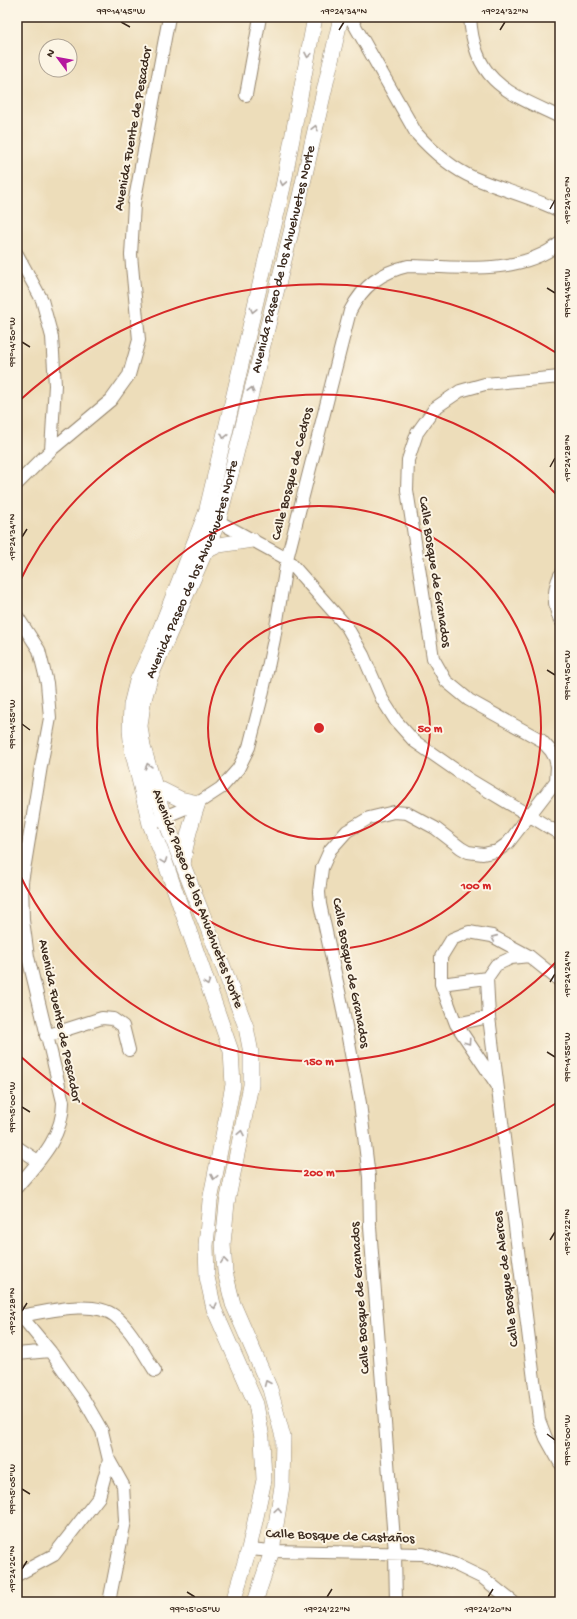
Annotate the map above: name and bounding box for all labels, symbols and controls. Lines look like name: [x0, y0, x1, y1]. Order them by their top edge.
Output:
text: 99°14'45"W: [96, 6, 146, 18]
text: 19°24'34"N: [320, 6, 368, 18]
text: 19°24'32"N: [481, 6, 529, 18]
north arrow: [38, 38, 78, 78]
street label: Avenida Fuente de Pescador: [111, 45, 157, 212]
text: N: [44, 48, 58, 60]
one-way arrow: [304, 52, 312, 58]
one-way arrow: [311, 125, 319, 131]
street label: Avenida Paseo de los Ahuehuetes Norte: [248, 143, 320, 375]
text: 19°24'30"N: [562, 176, 574, 225]
one-way arrow: [280, 180, 288, 186]
text: 99°14'45"W: [562, 268, 574, 318]
one-way arrow: [250, 306, 258, 313]
text: 99°14'50"W: [7, 317, 19, 368]
one-way arrow: [246, 387, 255, 394]
street label: Calle Bosque de Cedros: [268, 405, 318, 542]
one-way arrow: [221, 433, 229, 439]
text: 19°24'28"N: [562, 434, 574, 482]
street label: Avenida Paseo de los Ahuehuetes Norte: [142, 458, 243, 681]
street label: Calle Bosque de Granados: [414, 495, 454, 649]
text: 19°24'34"N: [7, 513, 19, 561]
text: 99°14'50"W: [562, 650, 574, 701]
text: 99°14'55"W: [7, 699, 19, 750]
centre of rings: [312, 721, 326, 735]
text: 50 m: [418, 723, 443, 737]
one-way arrow: [145, 763, 153, 769]
street label: Avenida Paseo de los Ahuehuetes Norte: [147, 787, 247, 1012]
one-way arrow: [160, 857, 168, 864]
text: 100 m: [460, 880, 491, 894]
street label: Calle Bosque de Granados: [327, 897, 373, 1050]
one-way arrow: [491, 935, 499, 943]
street label: Avenida Fuente de Pescador: [33, 938, 85, 1105]
text: 19°24'24"N: [562, 951, 574, 998]
one-way arrow: [203, 980, 211, 987]
text: 99°14'55"W: [562, 1032, 574, 1083]
one-way arrow: [463, 1038, 470, 1045]
text: 150 m: [303, 1056, 334, 1070]
text: 99°15'00"W: [7, 1081, 19, 1133]
one-way arrow: [237, 1130, 245, 1136]
text: 200 m: [304, 1167, 335, 1181]
one-way arrow: [211, 1174, 219, 1181]
text: 19°24'22"N: [562, 1208, 574, 1256]
street label: Calle Bosque de Alerces: [490, 1209, 524, 1348]
street label: Calle Bosque de Granados: [347, 1221, 375, 1375]
one-way arrow: [220, 1258, 229, 1264]
text: 19°24'28"N: [7, 1287, 19, 1335]
one-way arrow: [209, 1302, 218, 1309]
one-way arrow: [264, 1380, 272, 1387]
text: 99°15'00"W: [562, 1414, 574, 1466]
text: 99°15'05"W: [7, 1464, 19, 1515]
one-way arrow: [274, 1507, 282, 1513]
street label: Calle Bosque de Castaños: [265, 1526, 416, 1548]
text: 19°24'26"N: [7, 1545, 19, 1593]
text: 99°15'05"W: [169, 1604, 220, 1616]
text: 19°24'22"N: [303, 1604, 351, 1616]
text: 19°24'20"N: [464, 1604, 512, 1616]

